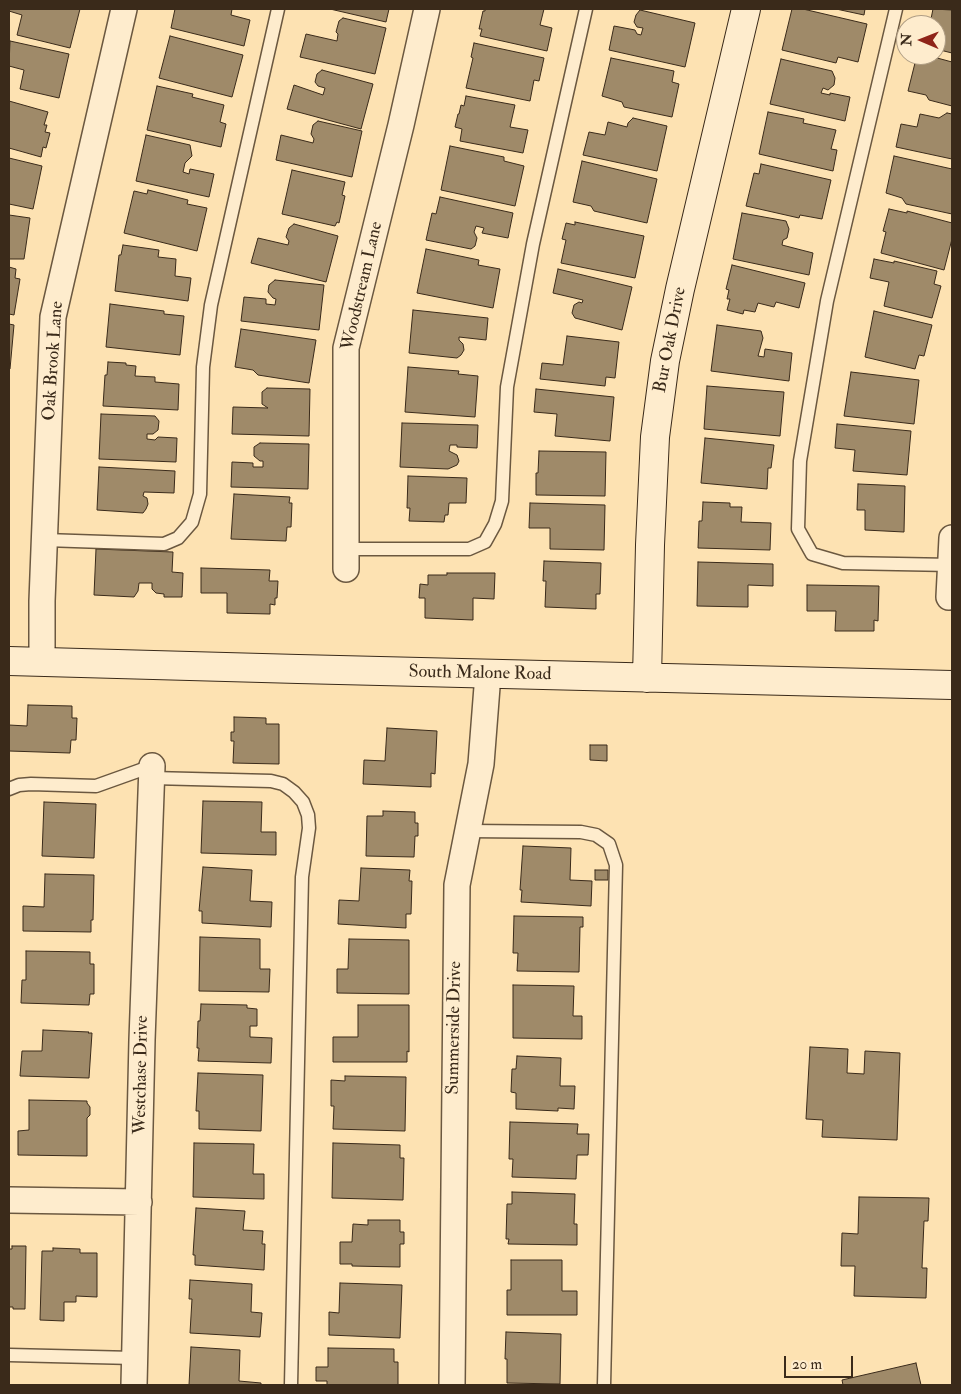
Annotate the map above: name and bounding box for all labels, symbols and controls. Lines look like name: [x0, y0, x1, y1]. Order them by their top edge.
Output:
north arrow: [896, 15, 946, 65]
text: N: [898, 33, 915, 46]
street label: Woodstream Lane: [338, 220, 388, 352]
street label: Bur Oak Drive: [650, 285, 692, 395]
street label: Oak Brook Lane: [39, 301, 69, 421]
street label: South Malone Road: [408, 662, 552, 686]
street label: Summerside Drive: [443, 961, 467, 1095]
street label: Westchase Drive: [130, 1015, 154, 1135]
scale bar: [786, 1346, 855, 1378]
text: 20 m: [792, 1355, 822, 1374]

